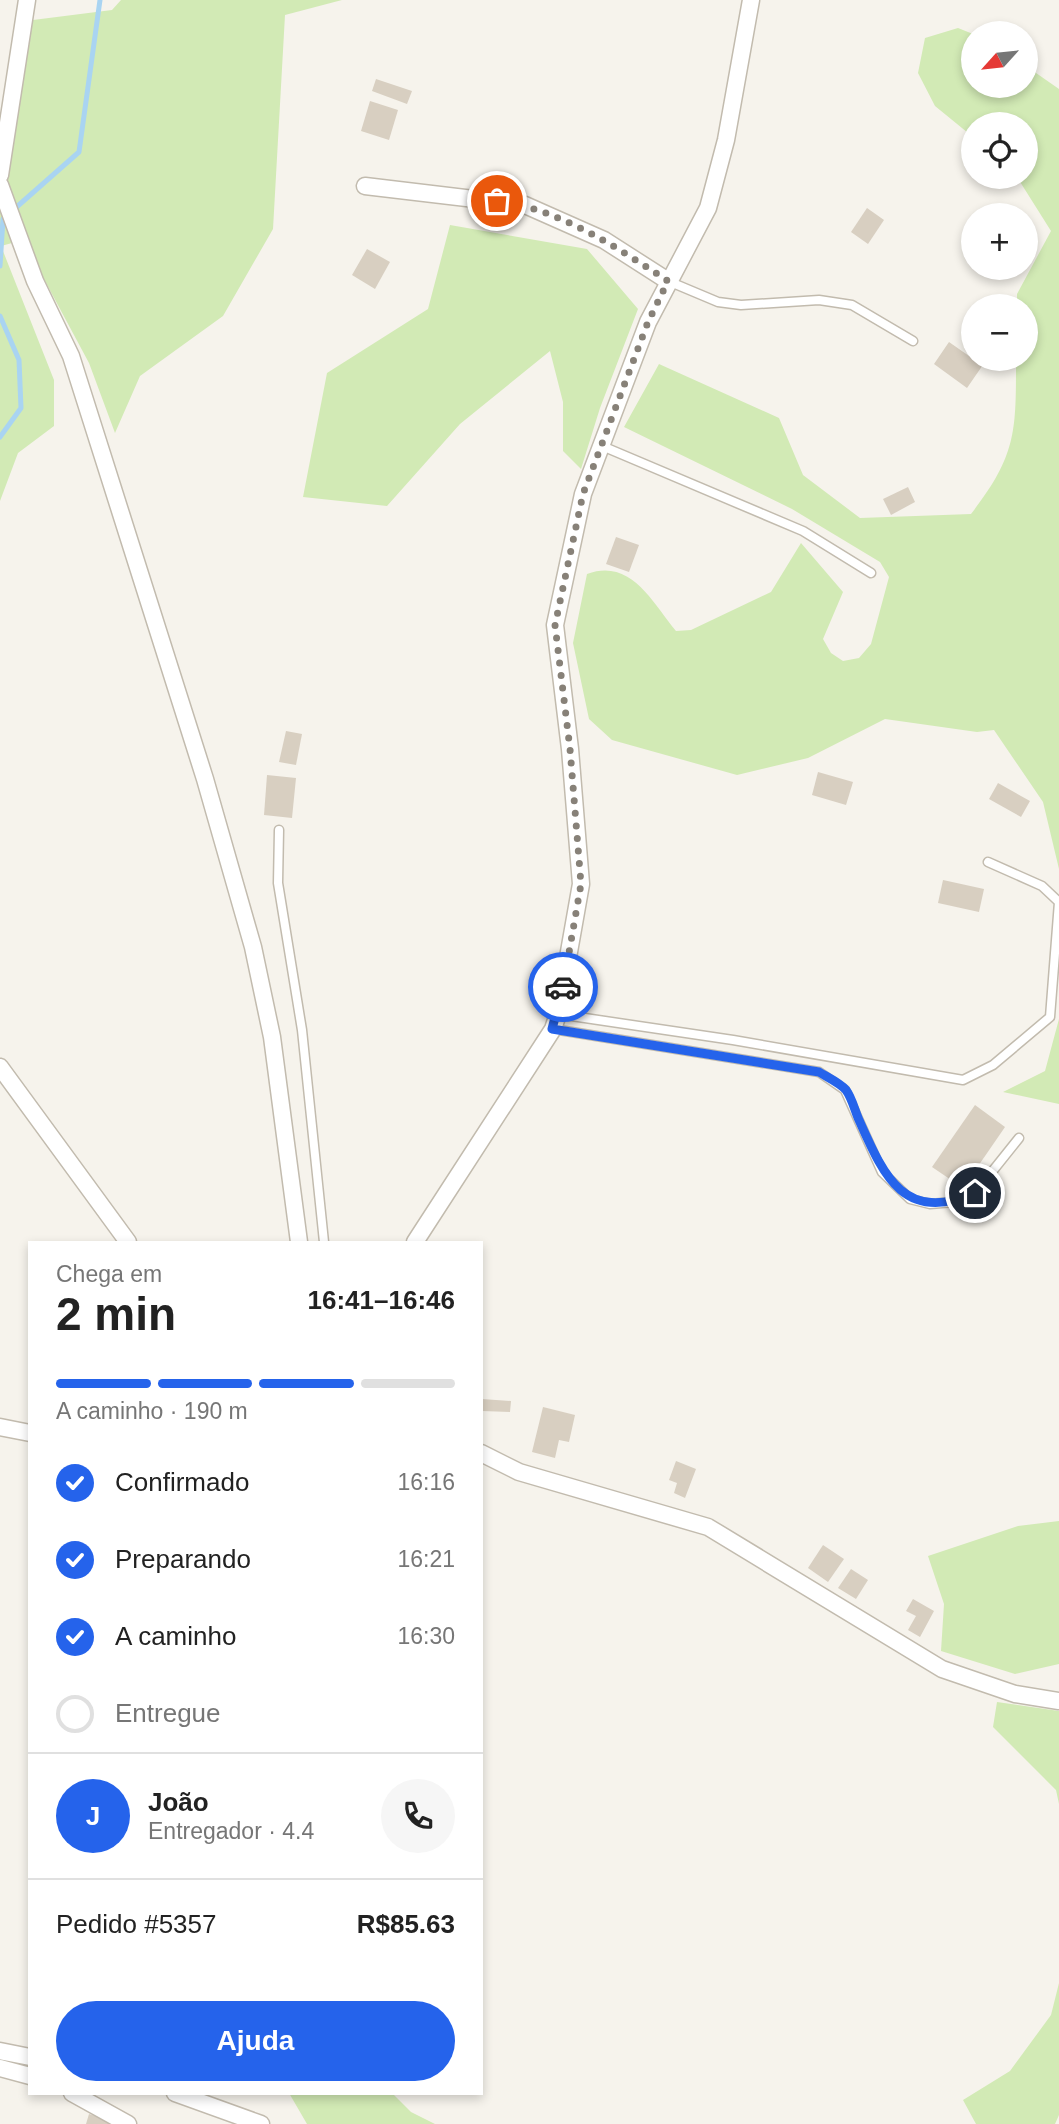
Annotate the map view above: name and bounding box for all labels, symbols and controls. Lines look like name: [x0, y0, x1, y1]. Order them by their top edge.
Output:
north arrow: [961, 21, 1038, 98]
map controls: [961, 21, 1038, 371]
button: locate: [961, 112, 1038, 189]
pin: [467, 171, 527, 231]
icon: bag: [478, 182, 516, 220]
button: +: [961, 203, 1038, 280]
button: −: [961, 294, 1038, 371]
courier: [528, 952, 598, 1022]
icon: car: [544, 968, 582, 1006]
pin: [945, 1163, 1005, 1223]
icon: home: [956, 1174, 994, 1212]
text: Chega em: [56, 1261, 162, 1287]
text: 16:41–16:46: [308, 1285, 455, 1315]
text: 2 min: [56, 1288, 176, 1340]
text: A caminho · 190 m: [56, 1398, 248, 1424]
icon: check: [56, 1464, 94, 1502]
text: Confirmado: [115, 1467, 249, 1497]
text: 16:16: [397, 1469, 455, 1495]
icon: check: [56, 1541, 94, 1579]
text: Preparando: [115, 1544, 251, 1574]
text: 16:21: [397, 1546, 455, 1572]
icon: check: [56, 1618, 94, 1656]
text: A caminho: [115, 1621, 236, 1651]
text: 16:30: [397, 1623, 455, 1649]
text: Entregue: [115, 1698, 221, 1728]
button: phone: [381, 1779, 455, 1853]
text: João: [148, 1787, 209, 1817]
text: J: [86, 1801, 100, 1831]
text: Entregador · 4.4: [148, 1818, 314, 1844]
text: Pedido #5357: [56, 1909, 216, 1939]
text: R$85.63: [357, 1909, 455, 1939]
button: Ajuda: [56, 2001, 455, 2081]

